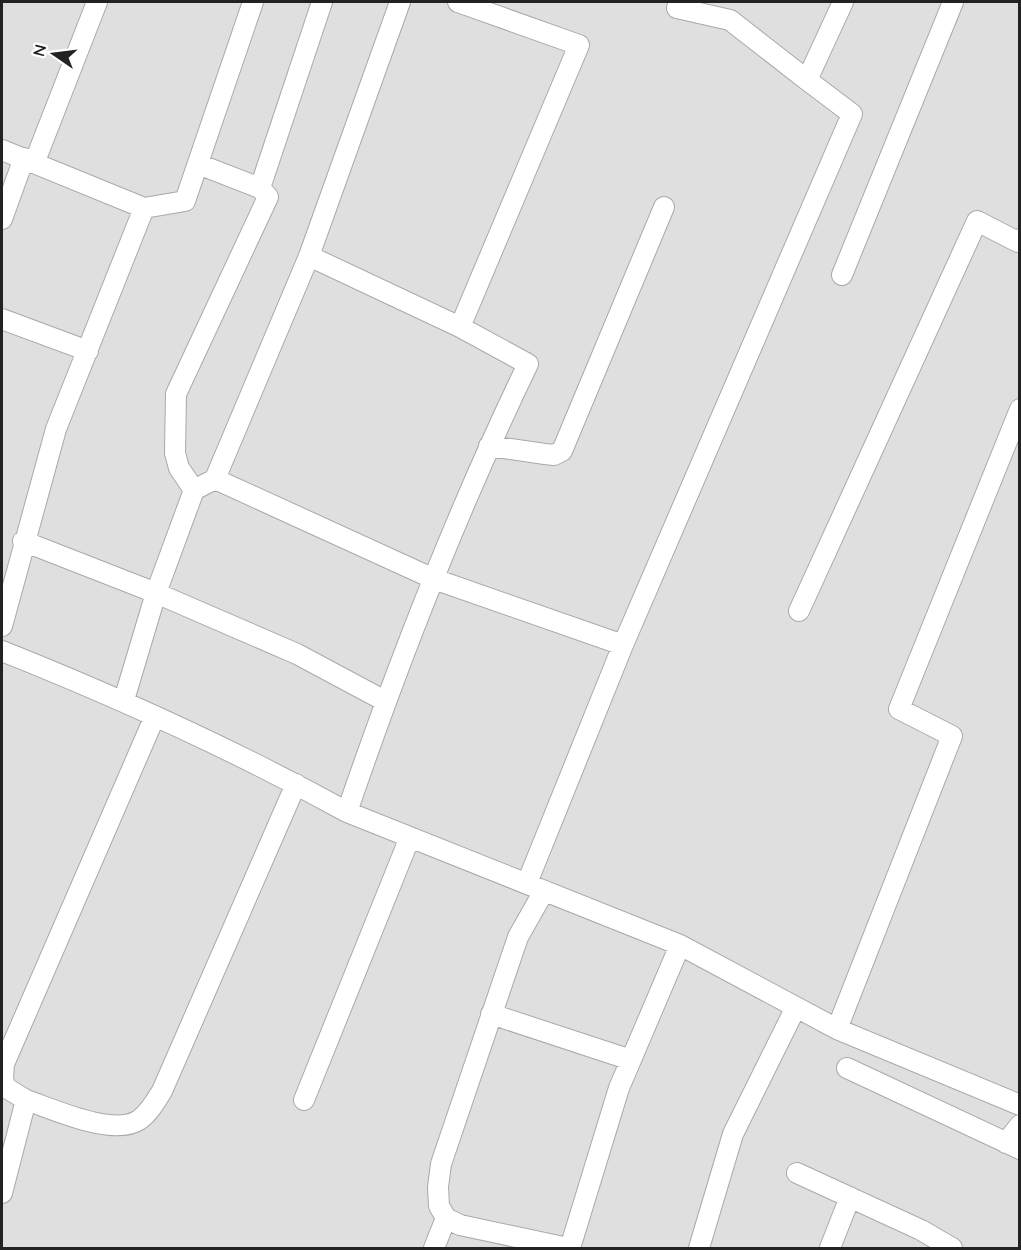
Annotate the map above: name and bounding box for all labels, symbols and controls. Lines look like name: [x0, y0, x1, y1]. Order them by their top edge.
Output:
north arrow: [24, 24, 84, 84]
text: N: [28, 42, 51, 58]

